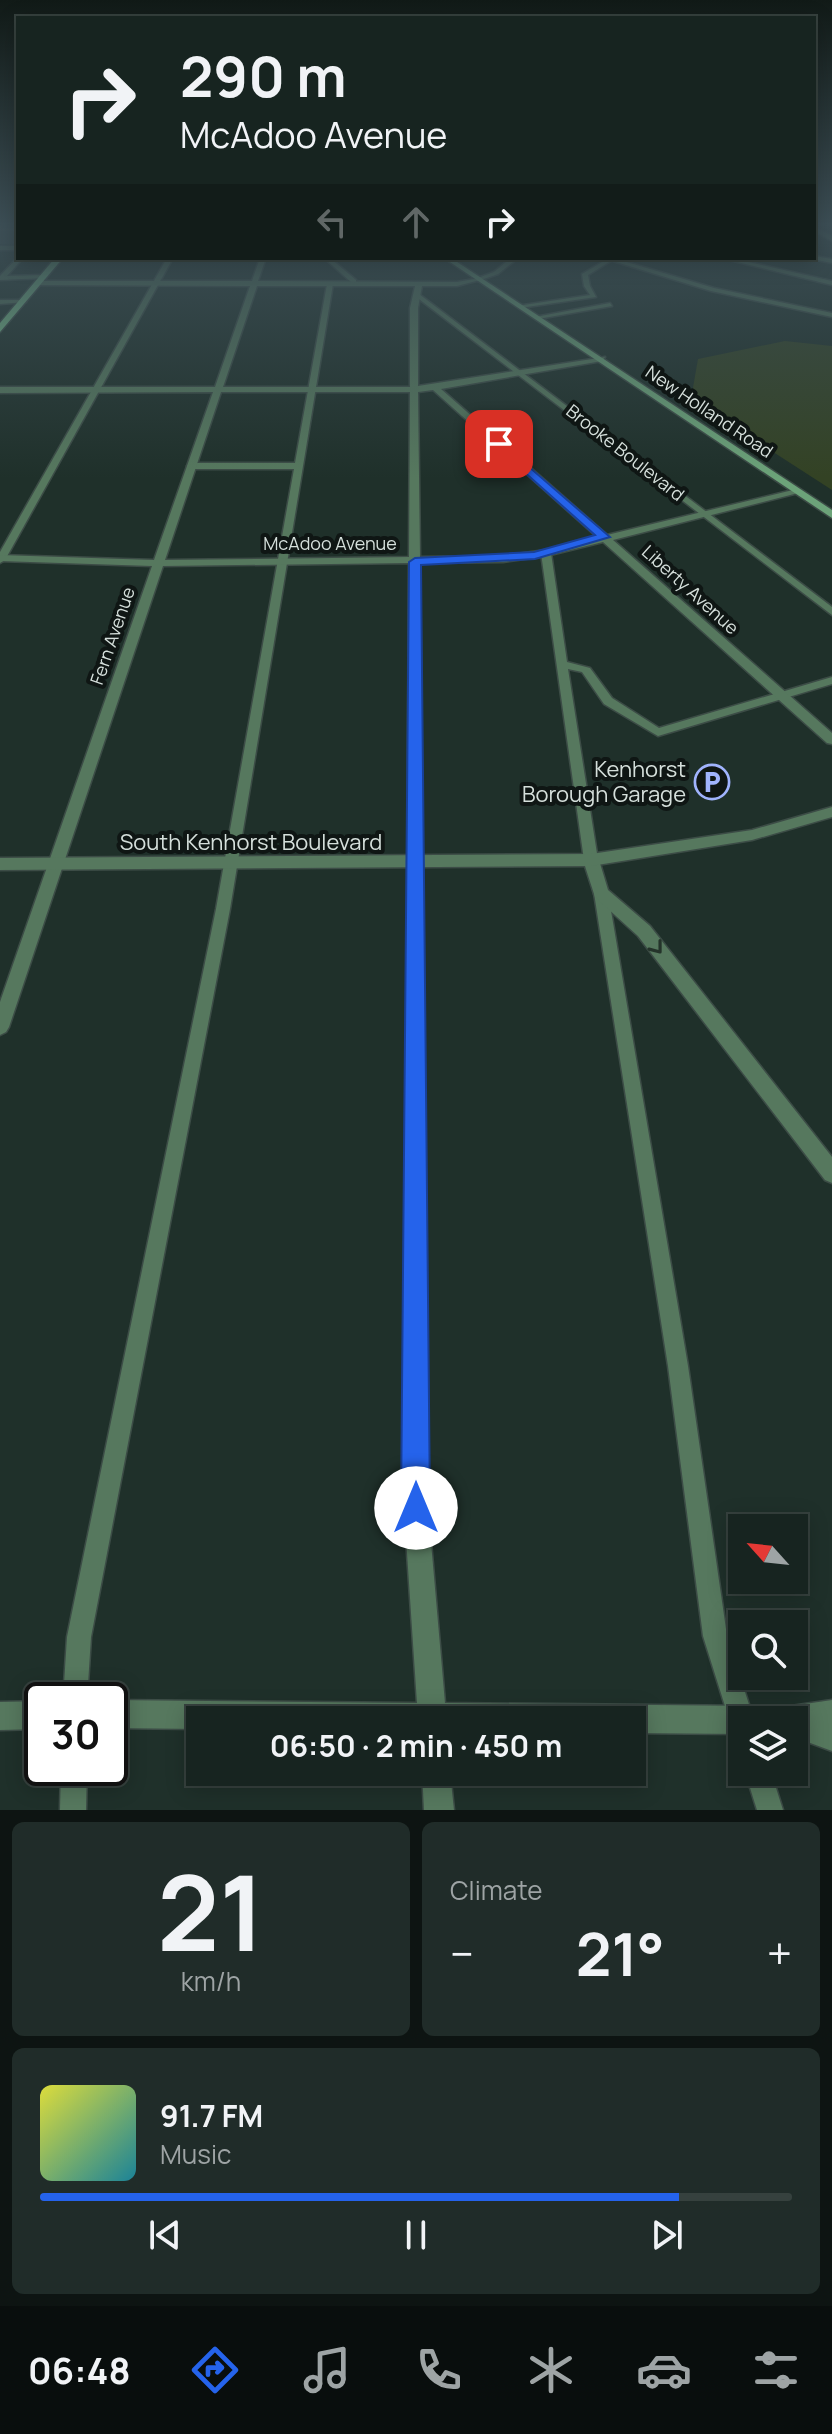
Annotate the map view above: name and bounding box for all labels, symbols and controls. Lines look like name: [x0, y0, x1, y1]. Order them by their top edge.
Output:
text: 290 m: [180, 37, 347, 114]
icon: right: [48, 48, 152, 152]
text: McAdoo Avenue: [180, 110, 447, 159]
icon: left: [310, 200, 354, 244]
icon: ahead: [394, 200, 438, 244]
icon: right: [478, 200, 522, 244]
street label: New Holland Road: [641, 360, 778, 463]
street label: Brooke Boulevard: [562, 398, 690, 506]
pin: [465, 410, 533, 478]
icon: arrive: [477, 422, 521, 466]
street label: McAdoo Avenue: [263, 531, 397, 555]
street label: Liberty Avenue: [637, 539, 744, 639]
street label: Fern Avenue: [84, 584, 140, 688]
place label: Kenhorst Borough Garage: [522, 754, 686, 809]
parking icon: Kenhorst Borough Garage: [693, 763, 731, 801]
street label: South Kenhorst Boulevard: [120, 827, 382, 857]
one-way arrow: [647, 939, 661, 954]
position arrow: [374, 1466, 458, 1550]
north arrow: [728, 1514, 808, 1594]
map controls: [728, 1514, 808, 1786]
button: search: [728, 1610, 808, 1690]
speed limit sign: 30: [24, 1682, 128, 1786]
button: layers: [728, 1706, 808, 1786]
text: 06:50 · 2 min · 450 m: [270, 1725, 562, 1766]
text: 21: [157, 1840, 265, 1982]
text: Climate: [450, 1872, 542, 1908]
text: 21°: [576, 1912, 665, 1994]
text: −: [450, 1923, 474, 1983]
text: +: [767, 1923, 792, 1983]
text: km/h: [181, 1963, 241, 1999]
text: 91.7 FM: [160, 2095, 263, 2136]
text: Music: [160, 2136, 231, 2172]
icon: previous: [143, 2213, 187, 2257]
icon: pause: [394, 2213, 438, 2257]
icon: next: [645, 2213, 689, 2257]
icon: directions: [187, 2342, 243, 2398]
icon: music: [299, 2342, 355, 2398]
icon: phone: [411, 2342, 467, 2398]
icon: climate: [523, 2342, 579, 2398]
icon: car: [636, 2342, 692, 2398]
icon: filters: [748, 2342, 804, 2398]
text: 06:48: [28, 2346, 130, 2395]

